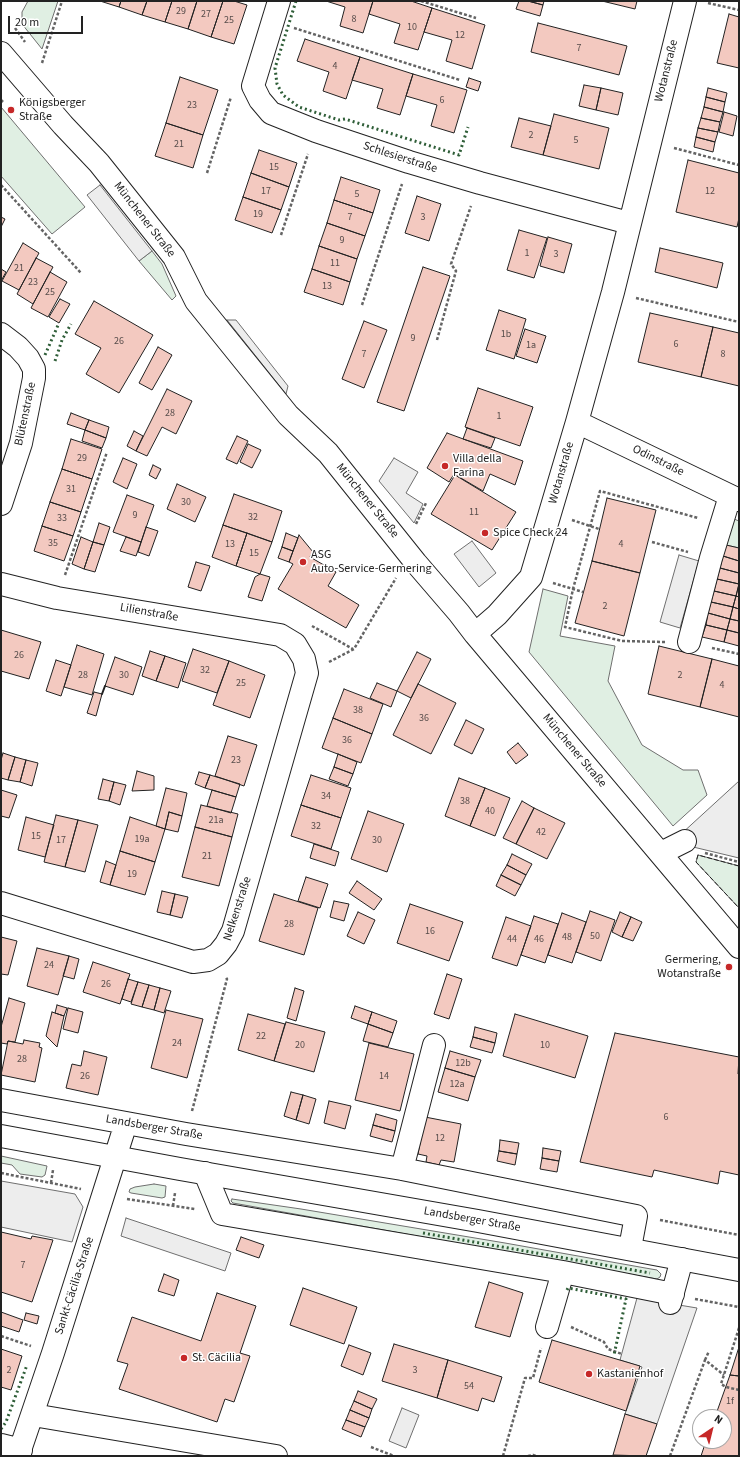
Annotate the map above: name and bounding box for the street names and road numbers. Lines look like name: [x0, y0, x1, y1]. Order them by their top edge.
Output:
street label: Wotanstraße: [652, 38, 682, 104]
street label: Schlesierstraße: [361, 139, 439, 177]
street label: Münchener Straße: [110, 179, 178, 261]
street label: Blütenstraße: [12, 381, 40, 447]
street label: Wotanstraße: [546, 440, 578, 506]
street label: Odinstraße: [630, 442, 686, 480]
street label: Münchener Straße: [333, 461, 401, 541]
street label: Lilienstraße: [119, 601, 179, 625]
street label: Münchener Straße: [539, 711, 609, 791]
street label: Nelkenstraße: [221, 875, 255, 943]
street label: Landsberger Straße: [104, 1112, 204, 1144]
street label: Landsberger Straße: [422, 1204, 522, 1236]
street label: Sankt-Cäcilia-Straße: [52, 1235, 98, 1337]

